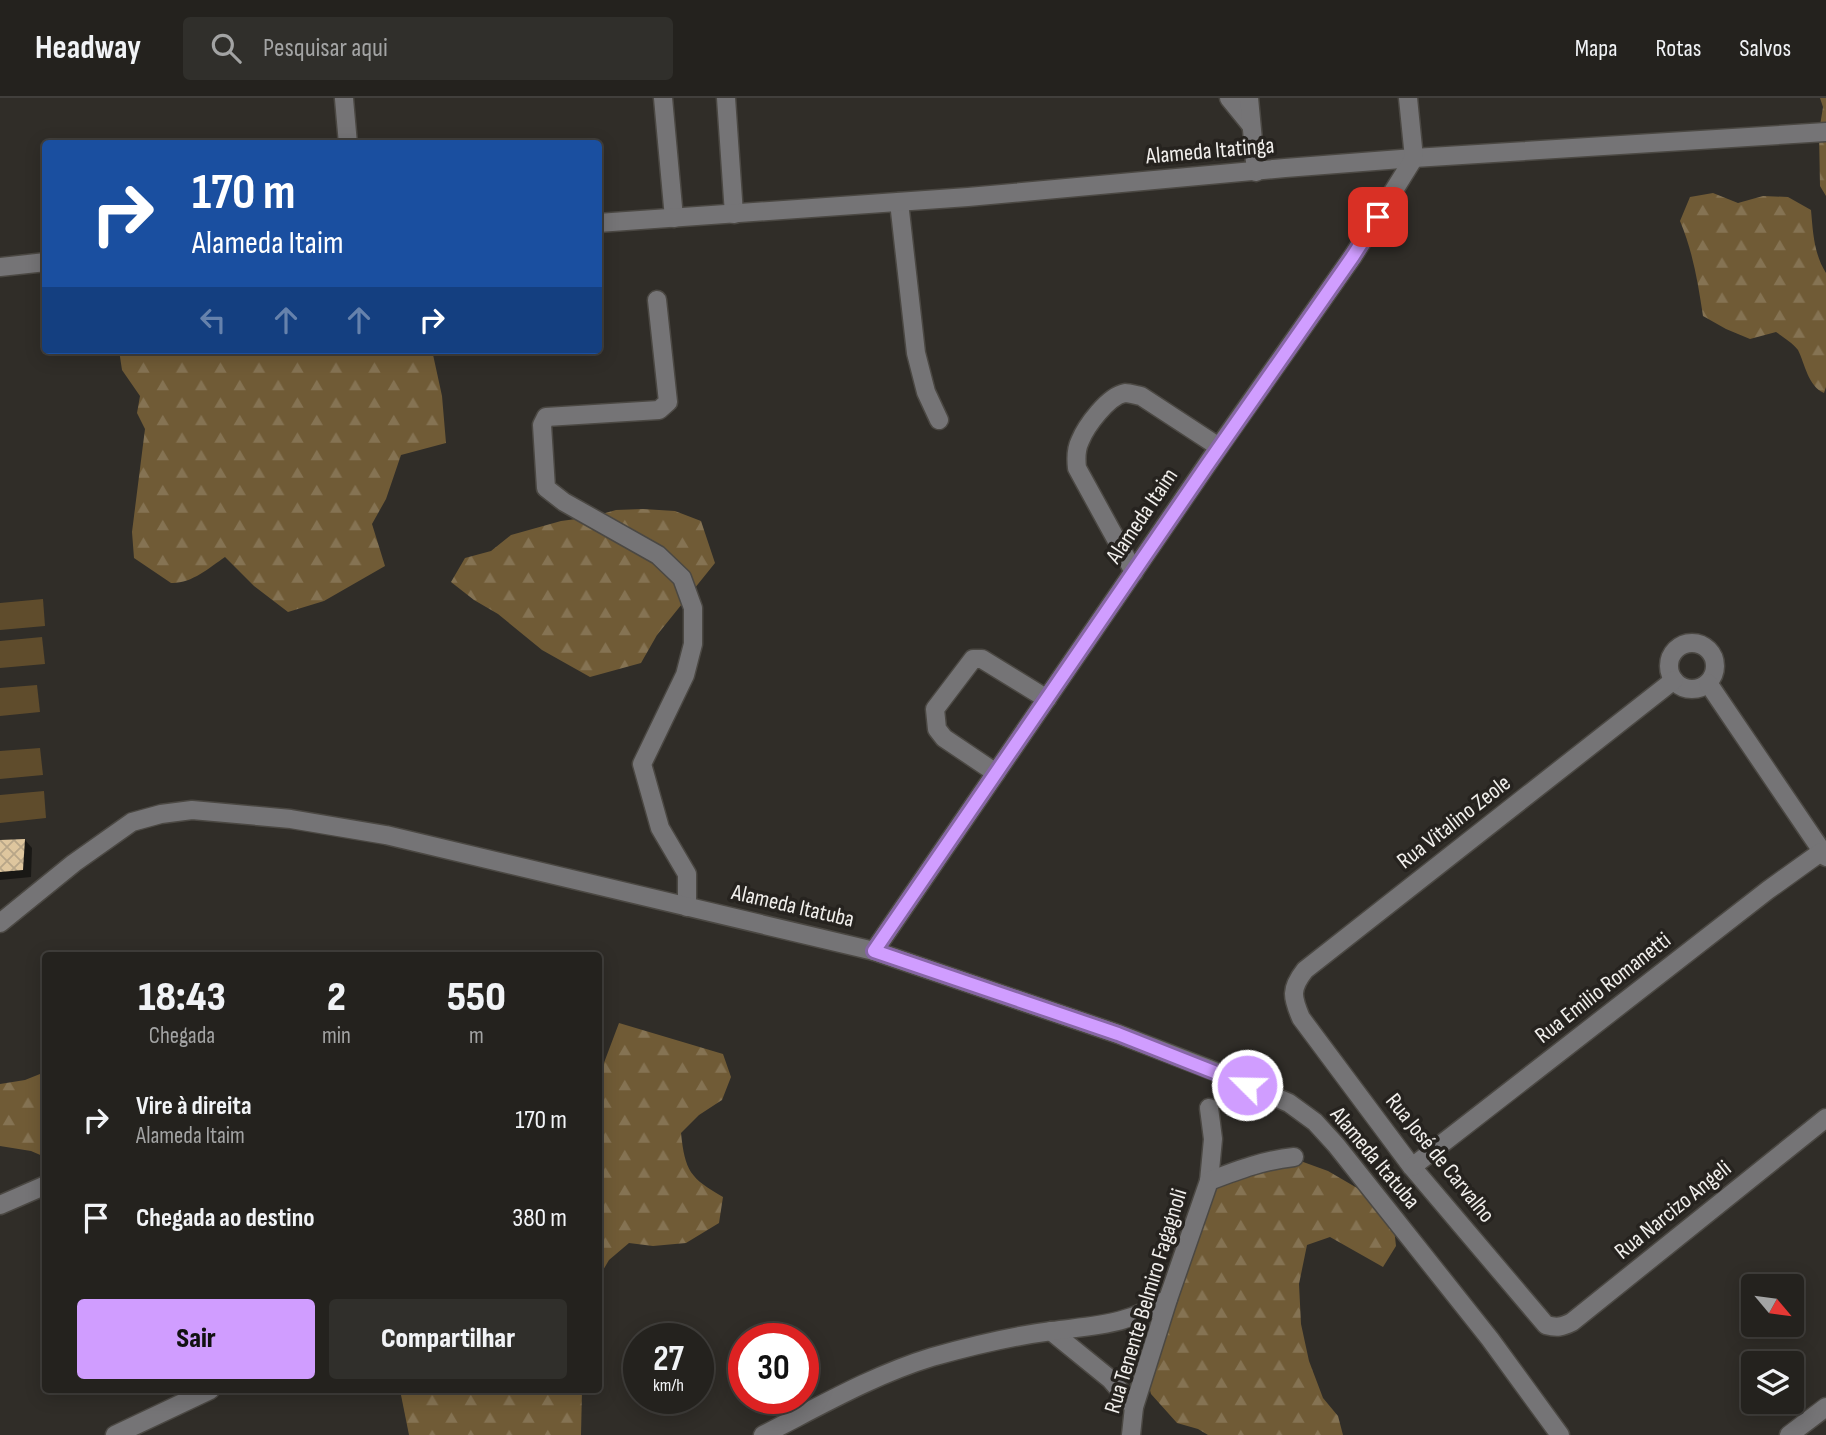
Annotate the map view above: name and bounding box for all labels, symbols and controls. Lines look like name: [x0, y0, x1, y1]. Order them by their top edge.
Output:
search box: [183, 17, 673, 80]
text: Headway: [35, 28, 141, 68]
icon: search: [207, 29, 245, 67]
text: Pesquisar aqui: [263, 33, 388, 64]
text: Mapa: [1575, 34, 1618, 63]
text: Rotas: [1656, 34, 1701, 63]
text: Salvos: [1739, 34, 1791, 63]
street label: Alameda Itatinga: [1144, 131, 1275, 171]
text: 170 m: [192, 164, 296, 223]
icon: right: [77, 168, 168, 259]
pin: [1348, 187, 1408, 247]
icon: arrive: [1359, 198, 1397, 236]
text: Alameda Itaim: [192, 224, 343, 263]
icon: left: [194, 301, 232, 339]
icon: ahead: [267, 301, 305, 339]
icon: ahead: [340, 301, 378, 339]
icon: right: [413, 301, 451, 339]
street label: Alameda Itaim: [1099, 463, 1184, 570]
street label: Rua Vitalino Zeole: [1392, 769, 1516, 875]
street label: Alameda Itatuba: [728, 878, 857, 934]
street label: Rua Emilio Romanetti: [1530, 926, 1676, 1050]
text: 18:43: [138, 972, 226, 1023]
text: 2: [327, 972, 346, 1023]
text: 550: [447, 972, 506, 1023]
text: Chegada: [149, 1022, 215, 1050]
text: min: [322, 1022, 351, 1050]
text: m: [469, 1022, 484, 1050]
position arrow: [1210, 1048, 1284, 1122]
street label: Rua José de Carvalho: [1379, 1088, 1501, 1228]
text: Vire à direita: [136, 1091, 252, 1122]
street label: Alameda Itatuba: [1324, 1100, 1426, 1215]
icon: right: [77, 1101, 115, 1139]
text: 170 m: [515, 1105, 567, 1136]
text: Alameda Itaim: [136, 1122, 245, 1150]
street label: Rua Narcizo Angeli: [1609, 1155, 1737, 1265]
street label: Rua Tenente Belmiro Fagagnoli: [1098, 1185, 1194, 1417]
icon: arrive: [77, 1199, 115, 1237]
text: Chegada ao destino: [136, 1203, 315, 1234]
text: 380 m: [512, 1203, 567, 1234]
north arrow: [1741, 1274, 1804, 1337]
map controls: [1741, 1274, 1804, 1414]
button: Sair: [77, 1299, 315, 1379]
button: Compartilhar: [329, 1299, 567, 1379]
speed limit sign: 30: [728, 1323, 819, 1414]
text: 27: [653, 1338, 684, 1381]
button: layers: [1741, 1351, 1804, 1414]
text: km/h: [653, 1375, 684, 1396]

